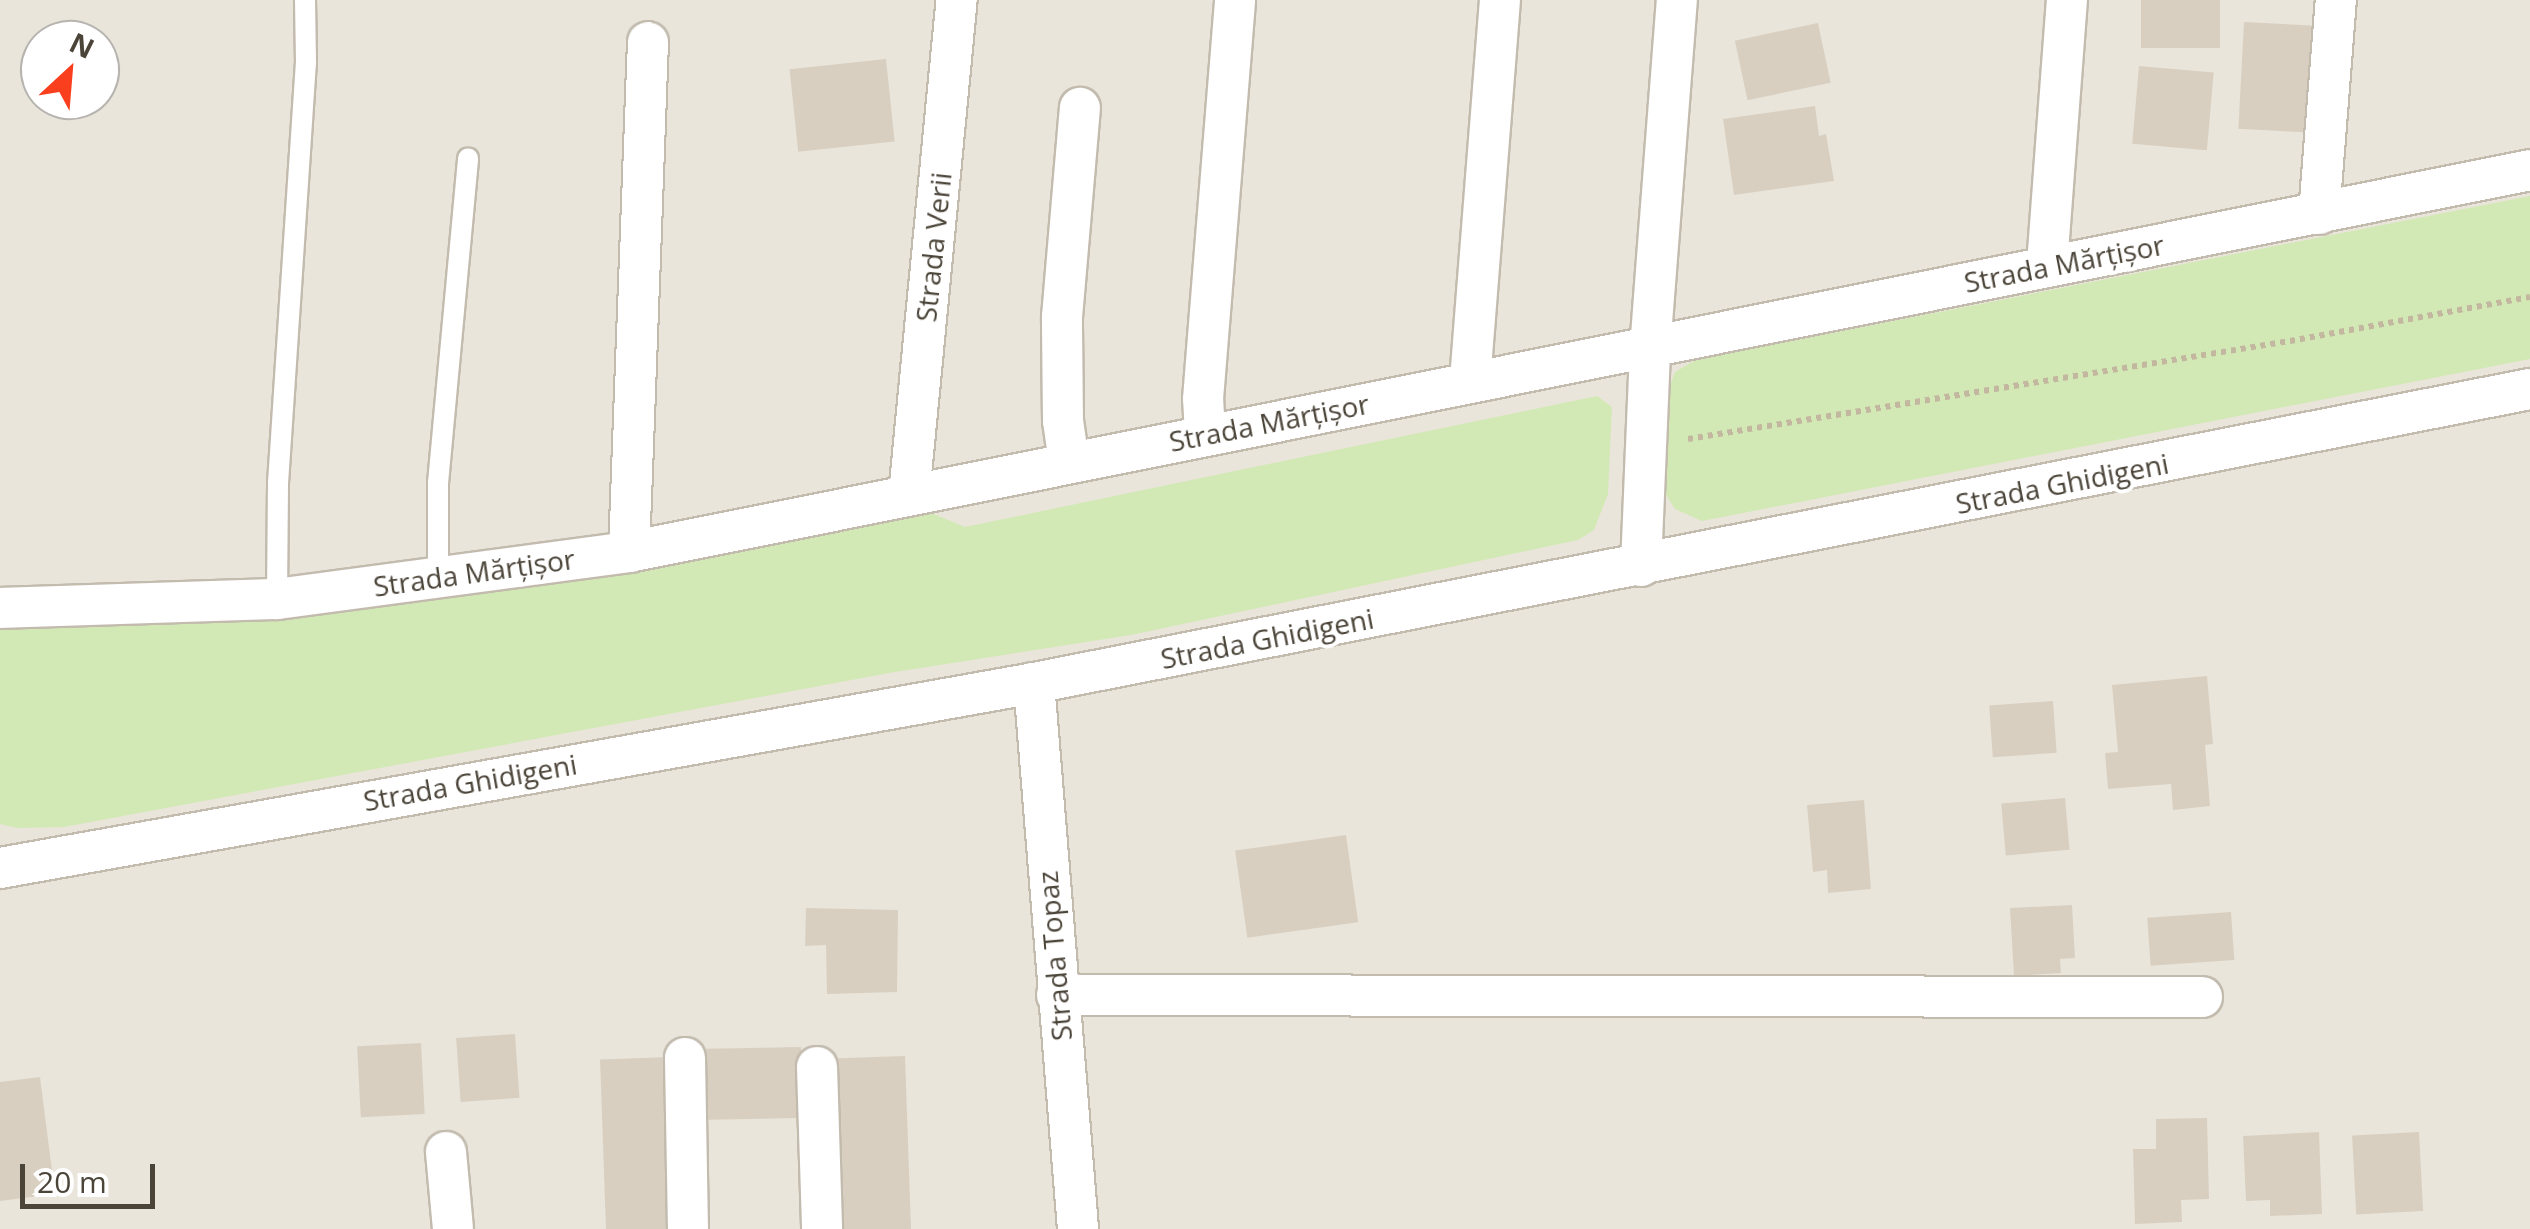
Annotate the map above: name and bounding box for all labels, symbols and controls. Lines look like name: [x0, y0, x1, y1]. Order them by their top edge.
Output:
north arrow: [20, 20, 120, 120]
text: N: [64, 23, 101, 67]
street label: Strada Verii: [908, 171, 958, 323]
street label: Strada Mărțișor: [1961, 227, 2167, 299]
street label: Strada Mărțișor: [1166, 386, 1372, 458]
street label: Strada Ghidigeni: [1953, 446, 2171, 520]
street label: Strada Mărțișor: [371, 541, 577, 603]
street label: Strada Ghidigeni: [1158, 601, 1376, 675]
street label: Strada Ghidigeni: [361, 747, 579, 817]
street label: Strada Topaz: [1030, 870, 1078, 1042]
scale bar: [25, 1144, 160, 1206]
text: 20 m: [37, 1161, 107, 1202]

